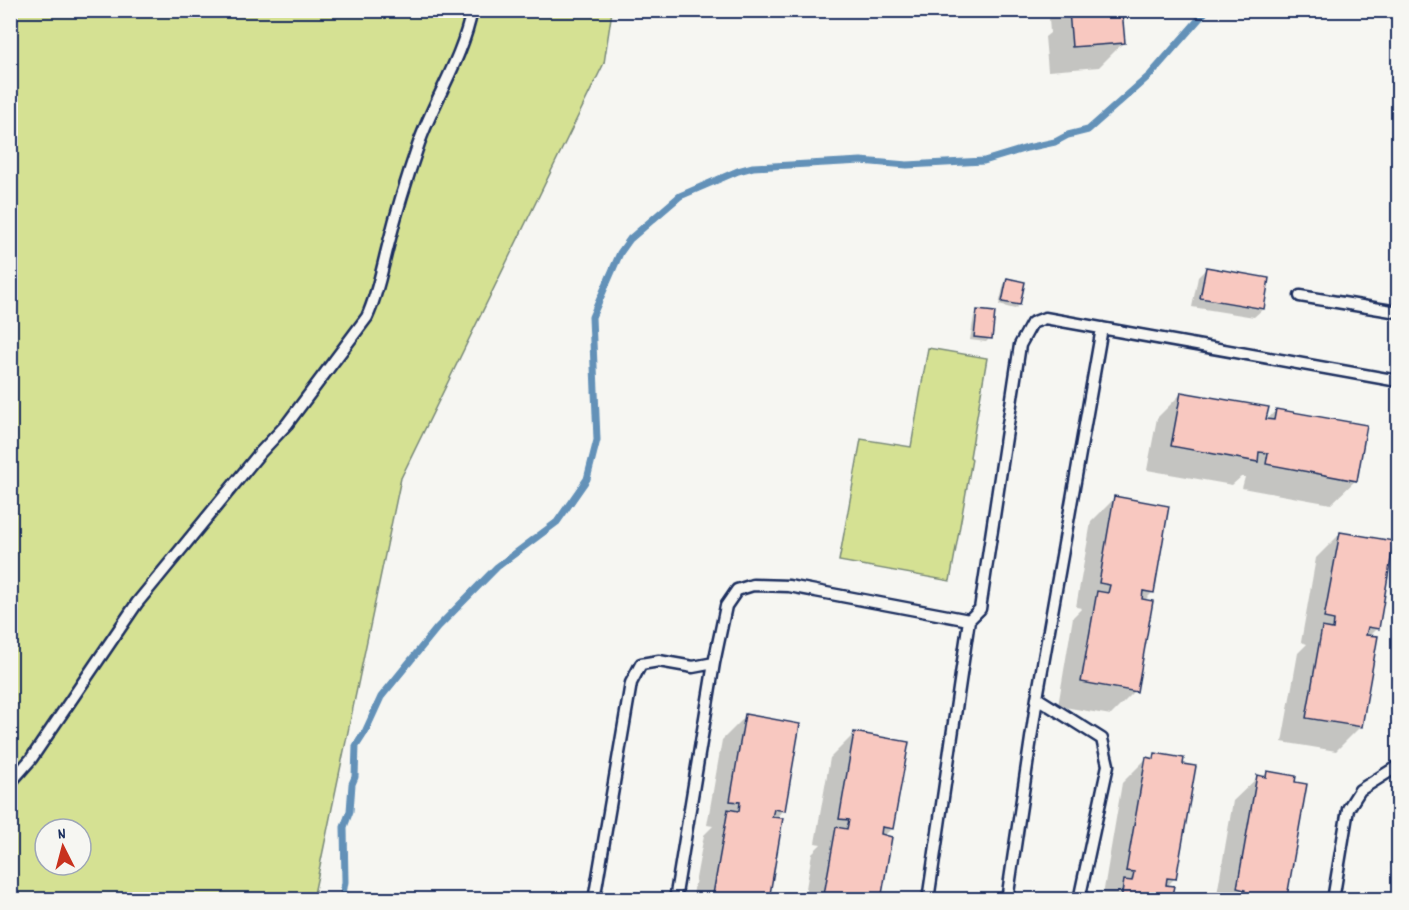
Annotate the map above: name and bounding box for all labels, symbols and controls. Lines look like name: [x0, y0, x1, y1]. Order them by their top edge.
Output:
north arrow: [33, 817, 93, 877]
text: N: [57, 823, 67, 846]

